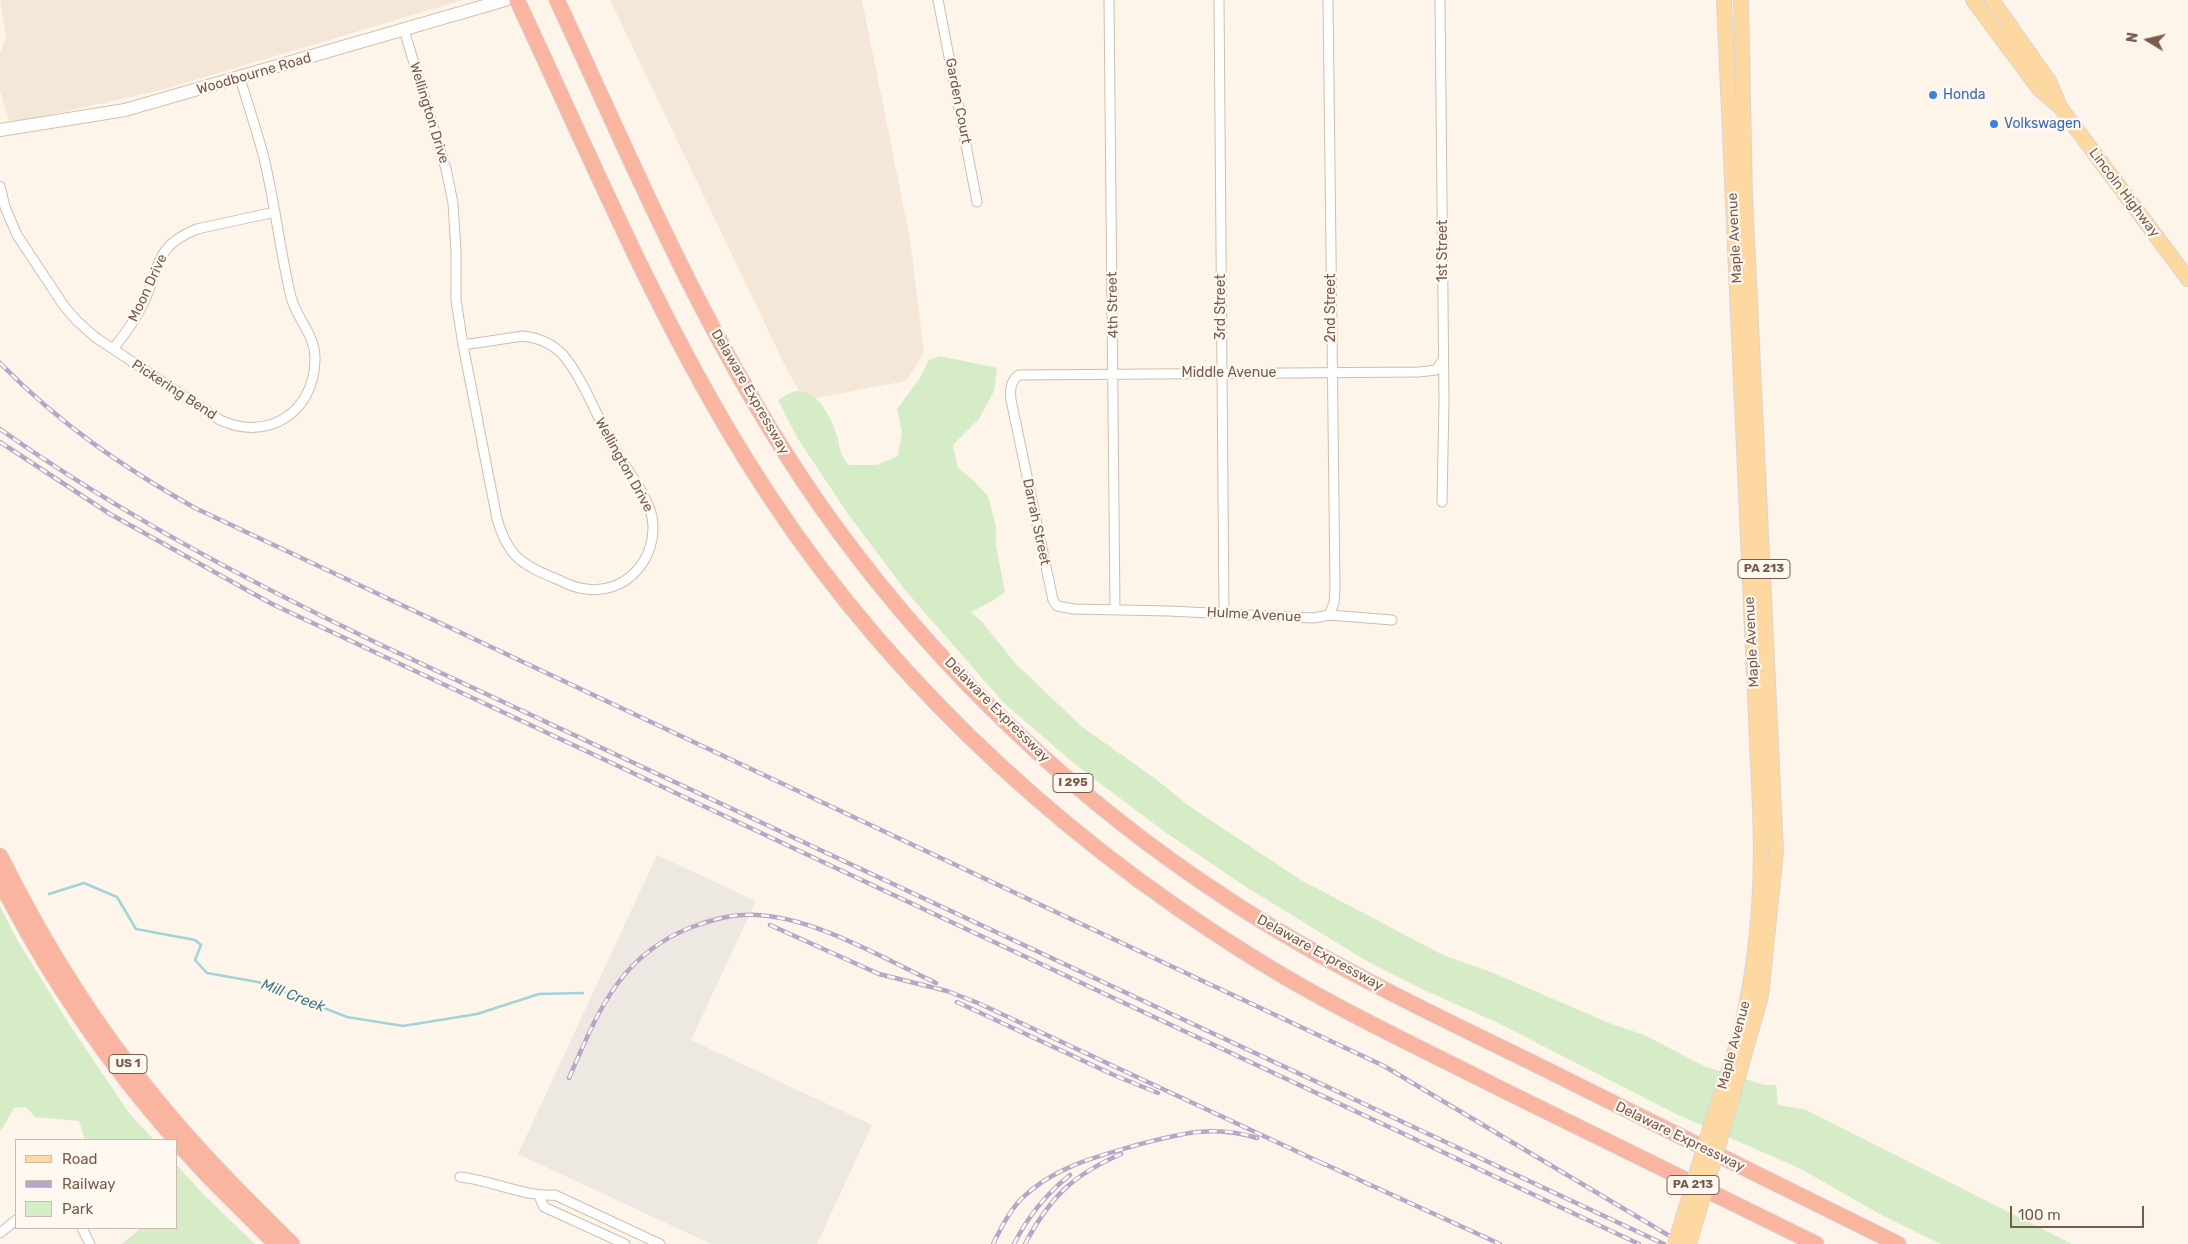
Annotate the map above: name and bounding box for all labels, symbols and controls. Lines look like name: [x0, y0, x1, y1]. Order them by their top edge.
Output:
north arrow: [2123, 15, 2173, 65]
text: N: [2124, 31, 2142, 44]
street label: Woodbourne Road: [195, 50, 313, 98]
street label: Garden Court: [941, 57, 975, 145]
street label: Wellington Drive: [406, 60, 452, 166]
place label: Honda: [1943, 87, 1986, 103]
marker: Honda: [1927, 89, 1939, 101]
place label: Volkswagen: [2004, 116, 2081, 132]
marker: Volkswagen: [1988, 118, 2000, 130]
street label: Lincoln Highway: [2085, 145, 2163, 241]
street label: Maple Avenue: [1724, 192, 1746, 284]
street label: 1st Street: [1435, 220, 1451, 282]
street label: Moon Drive: [125, 251, 171, 325]
street label: 4th Street: [1104, 272, 1122, 338]
street label: 3rd Street: [1213, 274, 1229, 340]
street label: 2nd Street: [1323, 274, 1339, 342]
street label: Delaware Expressway: [707, 326, 793, 458]
street label: Pickering Bend: [128, 356, 220, 424]
street label: Middle Avenue: [1182, 365, 1276, 381]
street label: Wellington Drive: [591, 415, 657, 515]
street label: Darrah Street: [1019, 477, 1053, 567]
road number: PA 213: [1738, 560, 1790, 578]
street label: Maple Avenue: [1741, 596, 1763, 688]
street label: Hulme Avenue: [1206, 604, 1302, 626]
street label: Delaware Expressway: [941, 654, 1053, 766]
road number: I 295: [1053, 774, 1093, 792]
street label: Delaware Expressway: [1254, 911, 1386, 995]
water label: Mill Creek: [259, 976, 327, 1016]
street label: Maple Avenue: [1714, 999, 1754, 1091]
road number: US 1: [109, 1054, 147, 1074]
street label: Delaware Expressway: [1613, 1098, 1747, 1176]
legend: [15, 1139, 178, 1229]
text: Road: [62, 1150, 98, 1168]
text: Railway: [62, 1175, 116, 1193]
road number: PA 213: [1667, 1176, 1719, 1194]
scale bar: [2013, 1196, 2147, 1228]
text: Park: [62, 1200, 93, 1218]
text: 100 m: [2018, 1206, 2060, 1224]

